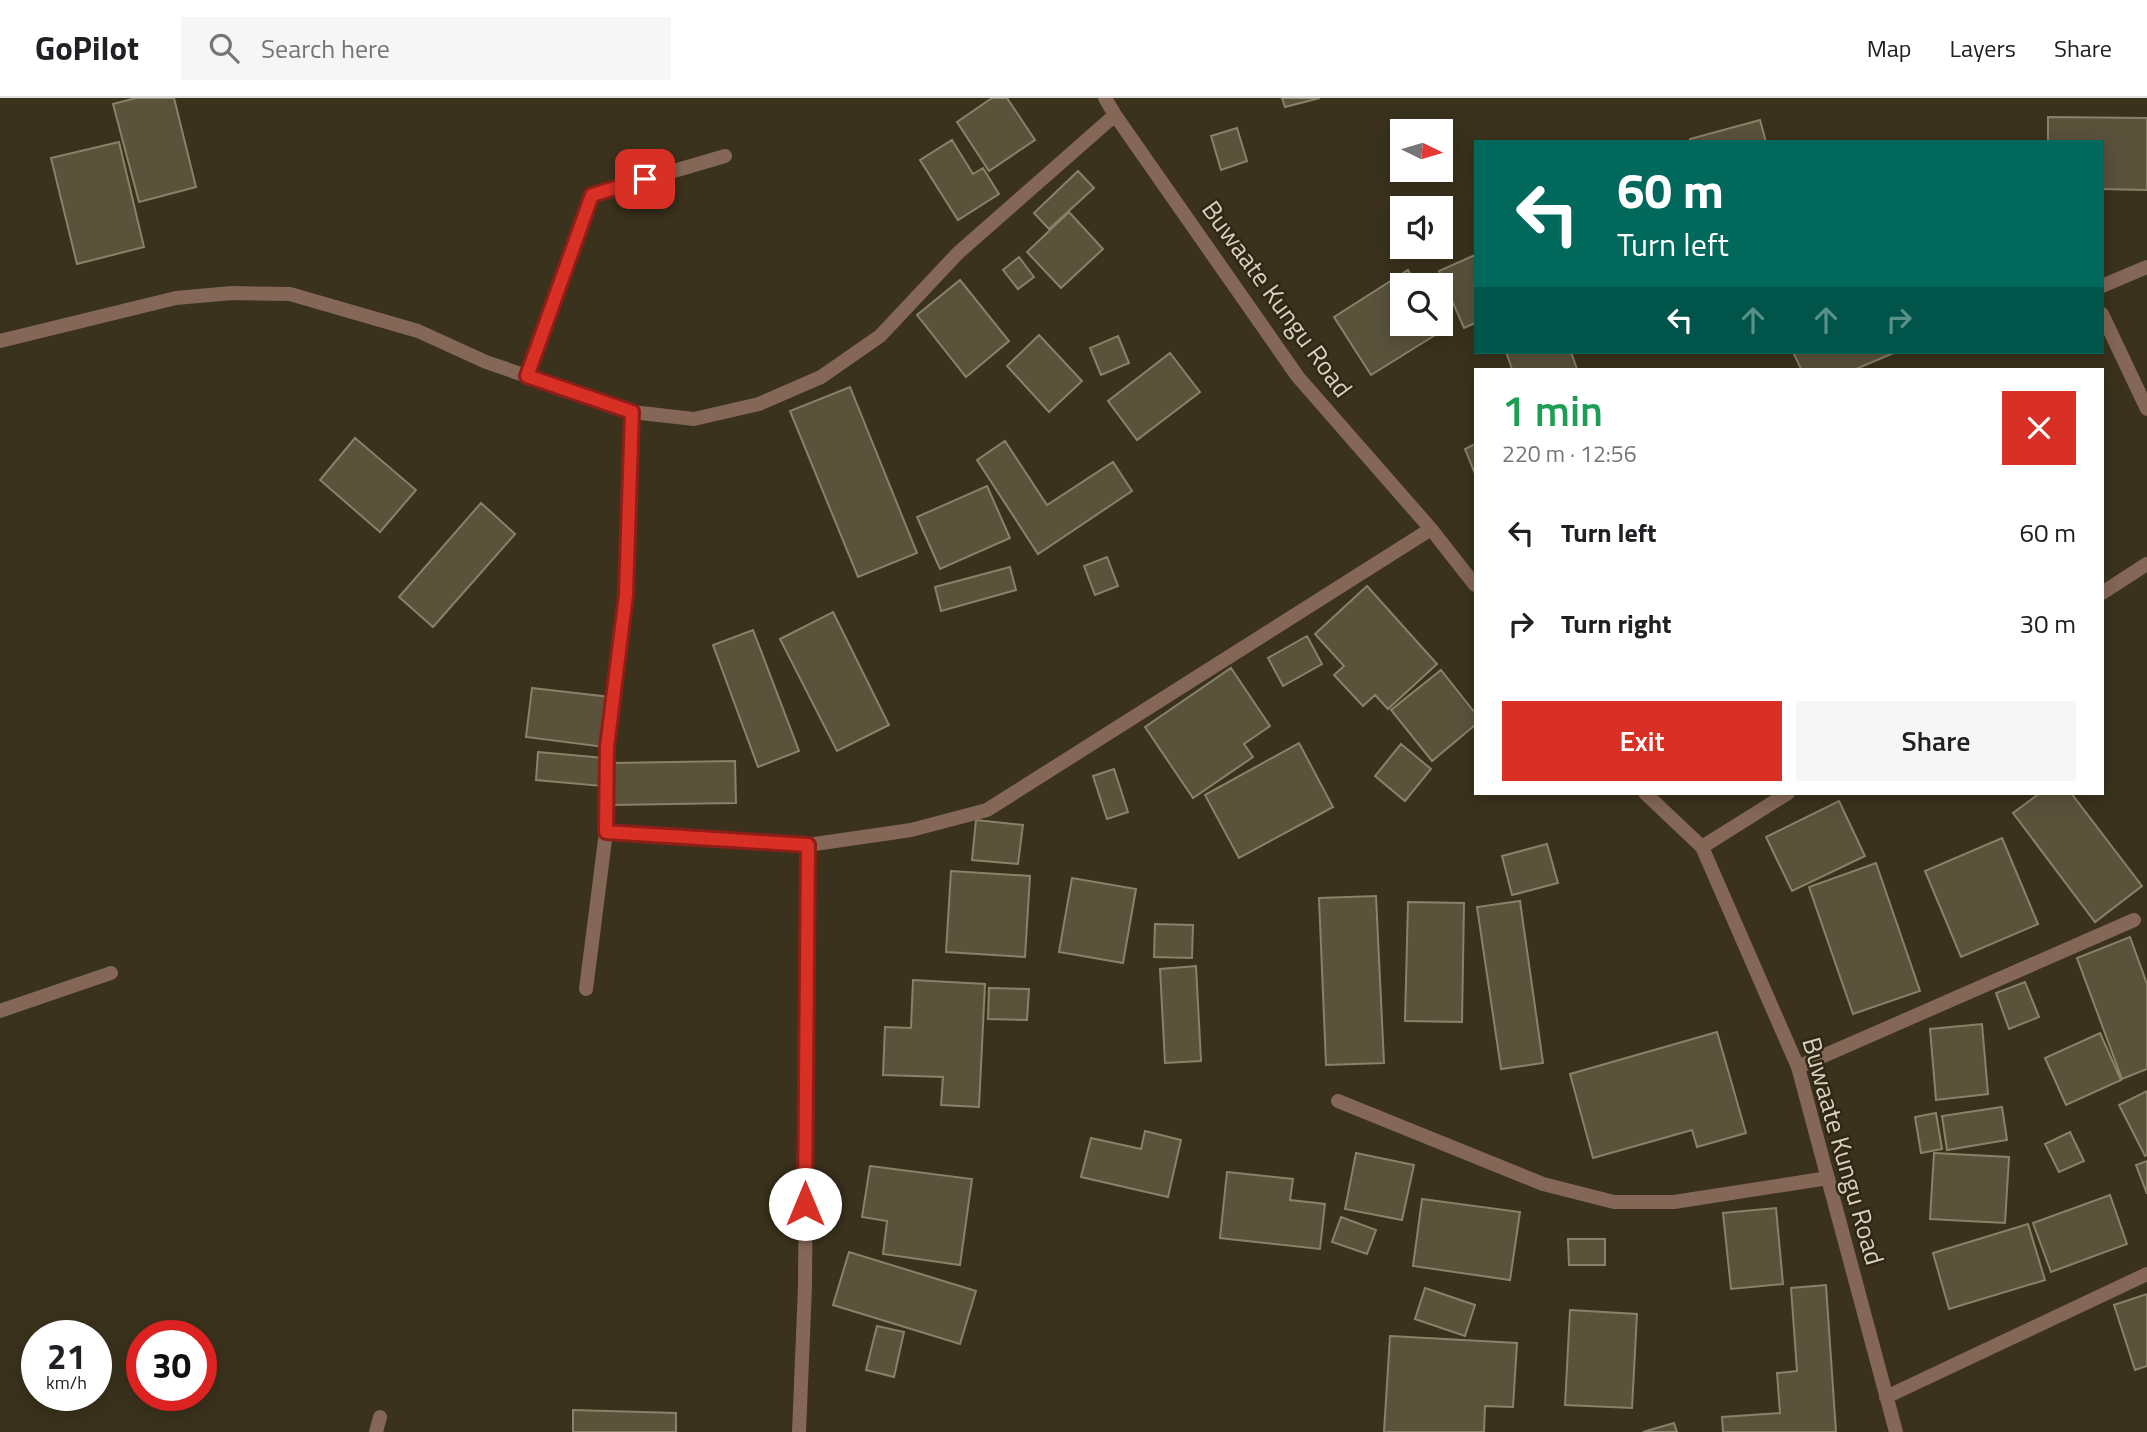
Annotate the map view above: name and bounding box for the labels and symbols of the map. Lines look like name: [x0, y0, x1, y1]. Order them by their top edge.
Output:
north arrow: [1390, 119, 1452, 182]
pin: [615, 149, 675, 209]
street label: Buwaate Kungu Road: [1193, 192, 1362, 405]
street label: Buwaate Kungu Road: [1792, 1033, 1895, 1269]
position arrow: [768, 1167, 842, 1241]
speed limit sign: 30: [126, 1320, 217, 1411]

